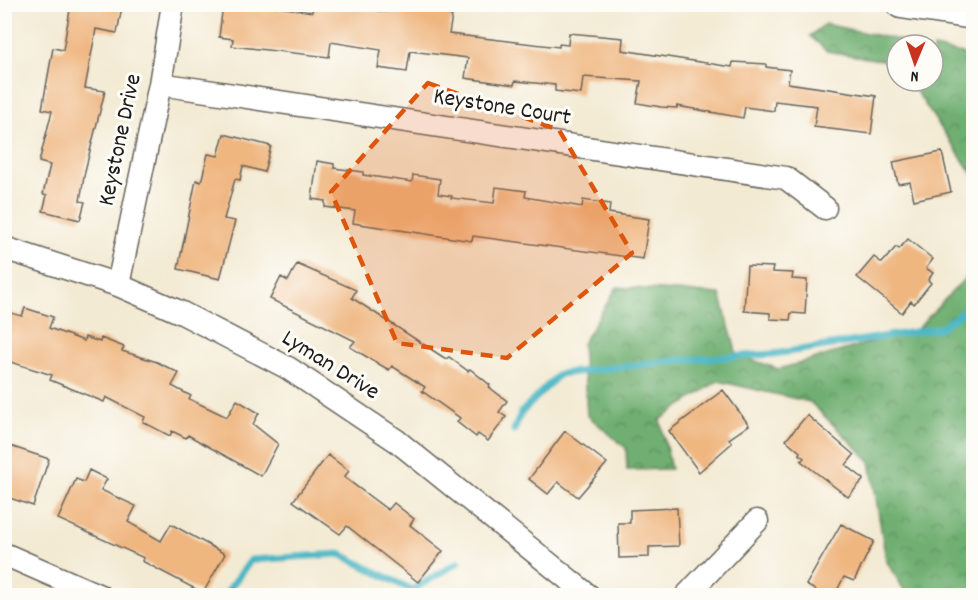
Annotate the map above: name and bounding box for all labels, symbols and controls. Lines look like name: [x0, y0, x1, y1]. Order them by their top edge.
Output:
north arrow: [885, 33, 945, 93]
text: N: [910, 64, 919, 87]
street label: Keystone Drive: [90, 71, 152, 209]
street label: Keystone Court: [431, 80, 573, 136]
street label: Lyman Drive: [274, 322, 386, 410]

